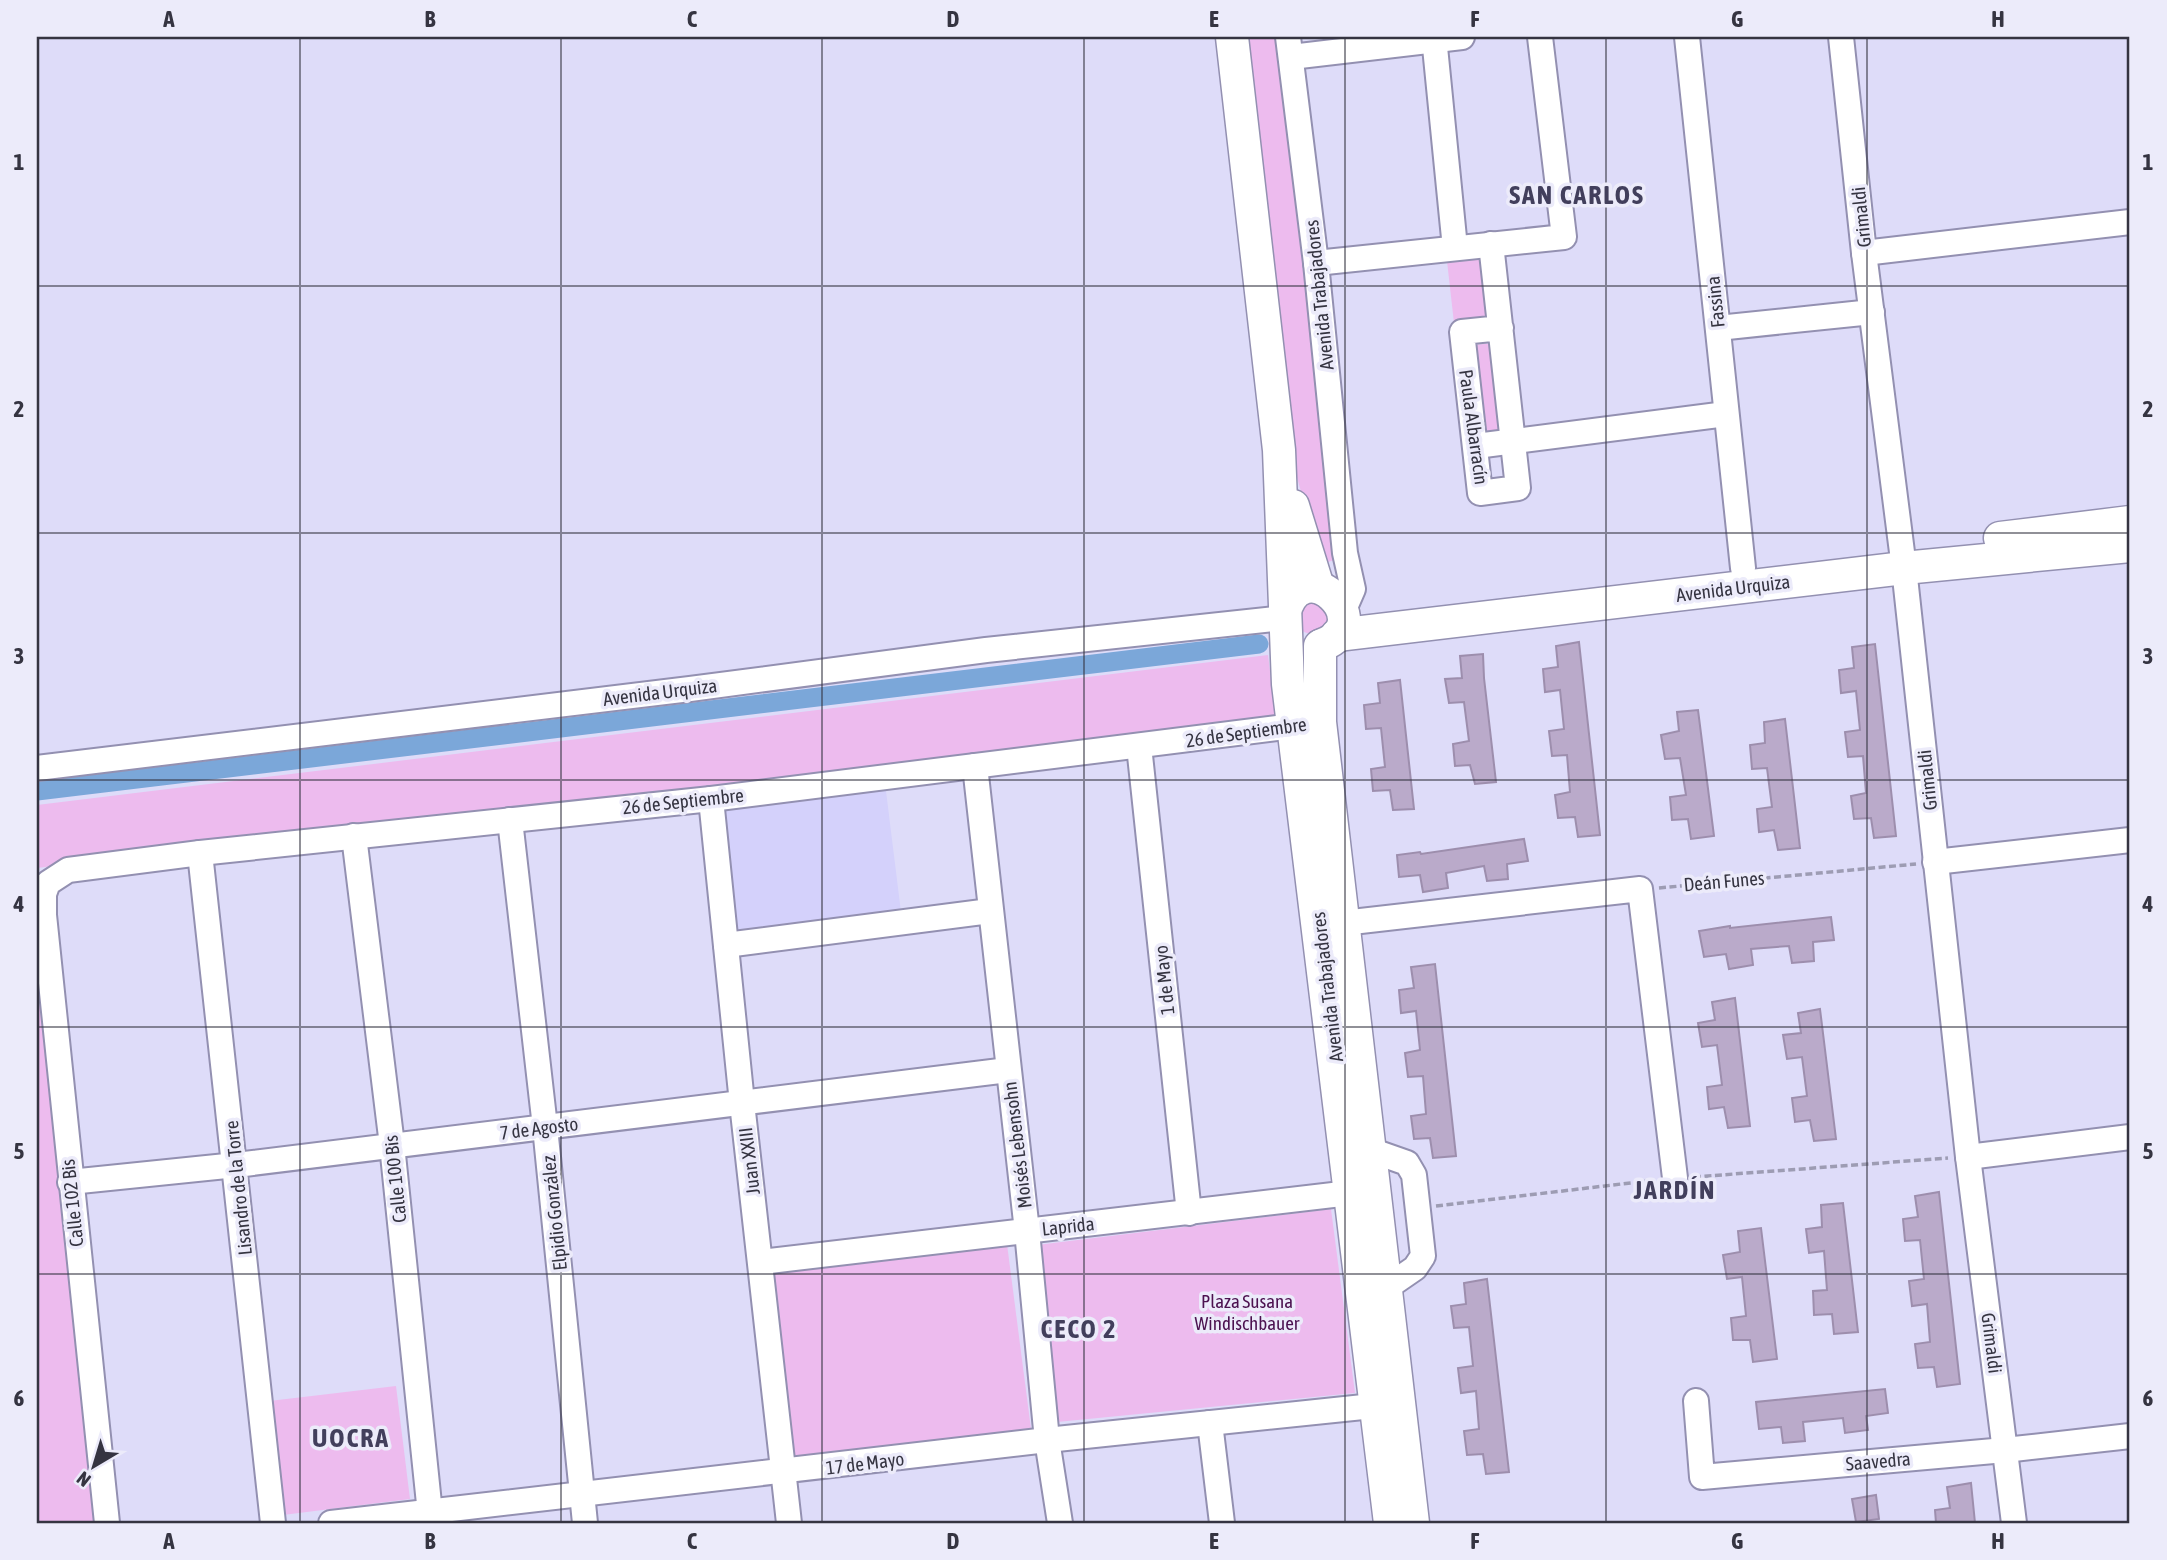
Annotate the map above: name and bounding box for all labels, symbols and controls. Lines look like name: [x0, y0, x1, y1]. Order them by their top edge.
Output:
text: A: [162, 6, 175, 32]
text: B: [425, 6, 436, 32]
text: C: [687, 6, 698, 32]
text: D: [947, 6, 960, 32]
text: E: [1209, 6, 1219, 32]
text: F: [1470, 6, 1480, 32]
text: G: [1731, 6, 1743, 32]
text: H: [1991, 6, 2005, 32]
text: 1: [14, 149, 25, 175]
text: 1: [2143, 149, 2154, 175]
district label: SAN CARLOS: [1509, 180, 1645, 210]
street label: Grimaldi: [1847, 186, 1875, 248]
street label: Avenida Trabajadores: [1300, 219, 1338, 371]
street label: Fassina: [1701, 275, 1729, 329]
street label: Paula Albarracín: [1455, 368, 1493, 486]
text: 2: [14, 396, 24, 422]
text: 2: [2143, 396, 2153, 422]
street label: Avenida Urquiza: [1675, 570, 1791, 606]
text: 3: [14, 643, 24, 669]
text: 3: [2143, 643, 2153, 669]
street label: Avenida Urquiza: [602, 674, 718, 710]
street label: 26 de Septiembre: [1184, 713, 1308, 751]
street label: Grimaldi: [1913, 749, 1941, 811]
street label: 26 de Septiembre: [621, 784, 745, 818]
street label: Deán Funes: [1683, 866, 1766, 895]
text: 4: [13, 891, 25, 917]
text: 4: [2142, 891, 2154, 917]
street label: Avenida Trabajadores: [1307, 911, 1347, 1063]
street label: 1 de Mayo: [1149, 944, 1179, 1016]
street label: Moisés Lebensohn: [998, 1080, 1036, 1210]
street label: 7 de Agosto: [499, 1112, 579, 1144]
street label: Lisandro de la Torre: [220, 1120, 256, 1256]
street label: Juan XXIII: [734, 1126, 764, 1196]
street label: Calle 100 Bis: [379, 1134, 411, 1224]
text: 5: [14, 1138, 25, 1164]
text: 5: [2143, 1138, 2154, 1164]
street label: Elpidio González: [537, 1154, 571, 1272]
street label: Calle 102 Bis: [56, 1158, 88, 1248]
district label: JARDÍN: [1633, 1175, 1716, 1205]
street label: Laprida: [1040, 1212, 1096, 1240]
park label: Plaza Susana Windischbauer: [1195, 1290, 1300, 1334]
street label: Grimaldi: [1977, 1311, 2007, 1375]
district label: CECO 2: [1041, 1314, 1117, 1344]
text: 6: [14, 1385, 25, 1411]
text: 6: [2143, 1385, 2154, 1411]
district label: UOCRA: [312, 1423, 390, 1453]
north arrow: [60, 1430, 130, 1500]
street label: 17 de Mayo: [825, 1447, 906, 1479]
street label: Saavedra: [1845, 1447, 1911, 1475]
text: N: [72, 1467, 95, 1492]
text: A: [162, 1528, 175, 1554]
text: B: [425, 1528, 436, 1554]
text: C: [687, 1528, 698, 1554]
text: D: [947, 1528, 960, 1554]
text: E: [1209, 1528, 1219, 1554]
text: F: [1470, 1528, 1480, 1554]
text: G: [1731, 1528, 1743, 1554]
text: H: [1991, 1528, 2005, 1554]

